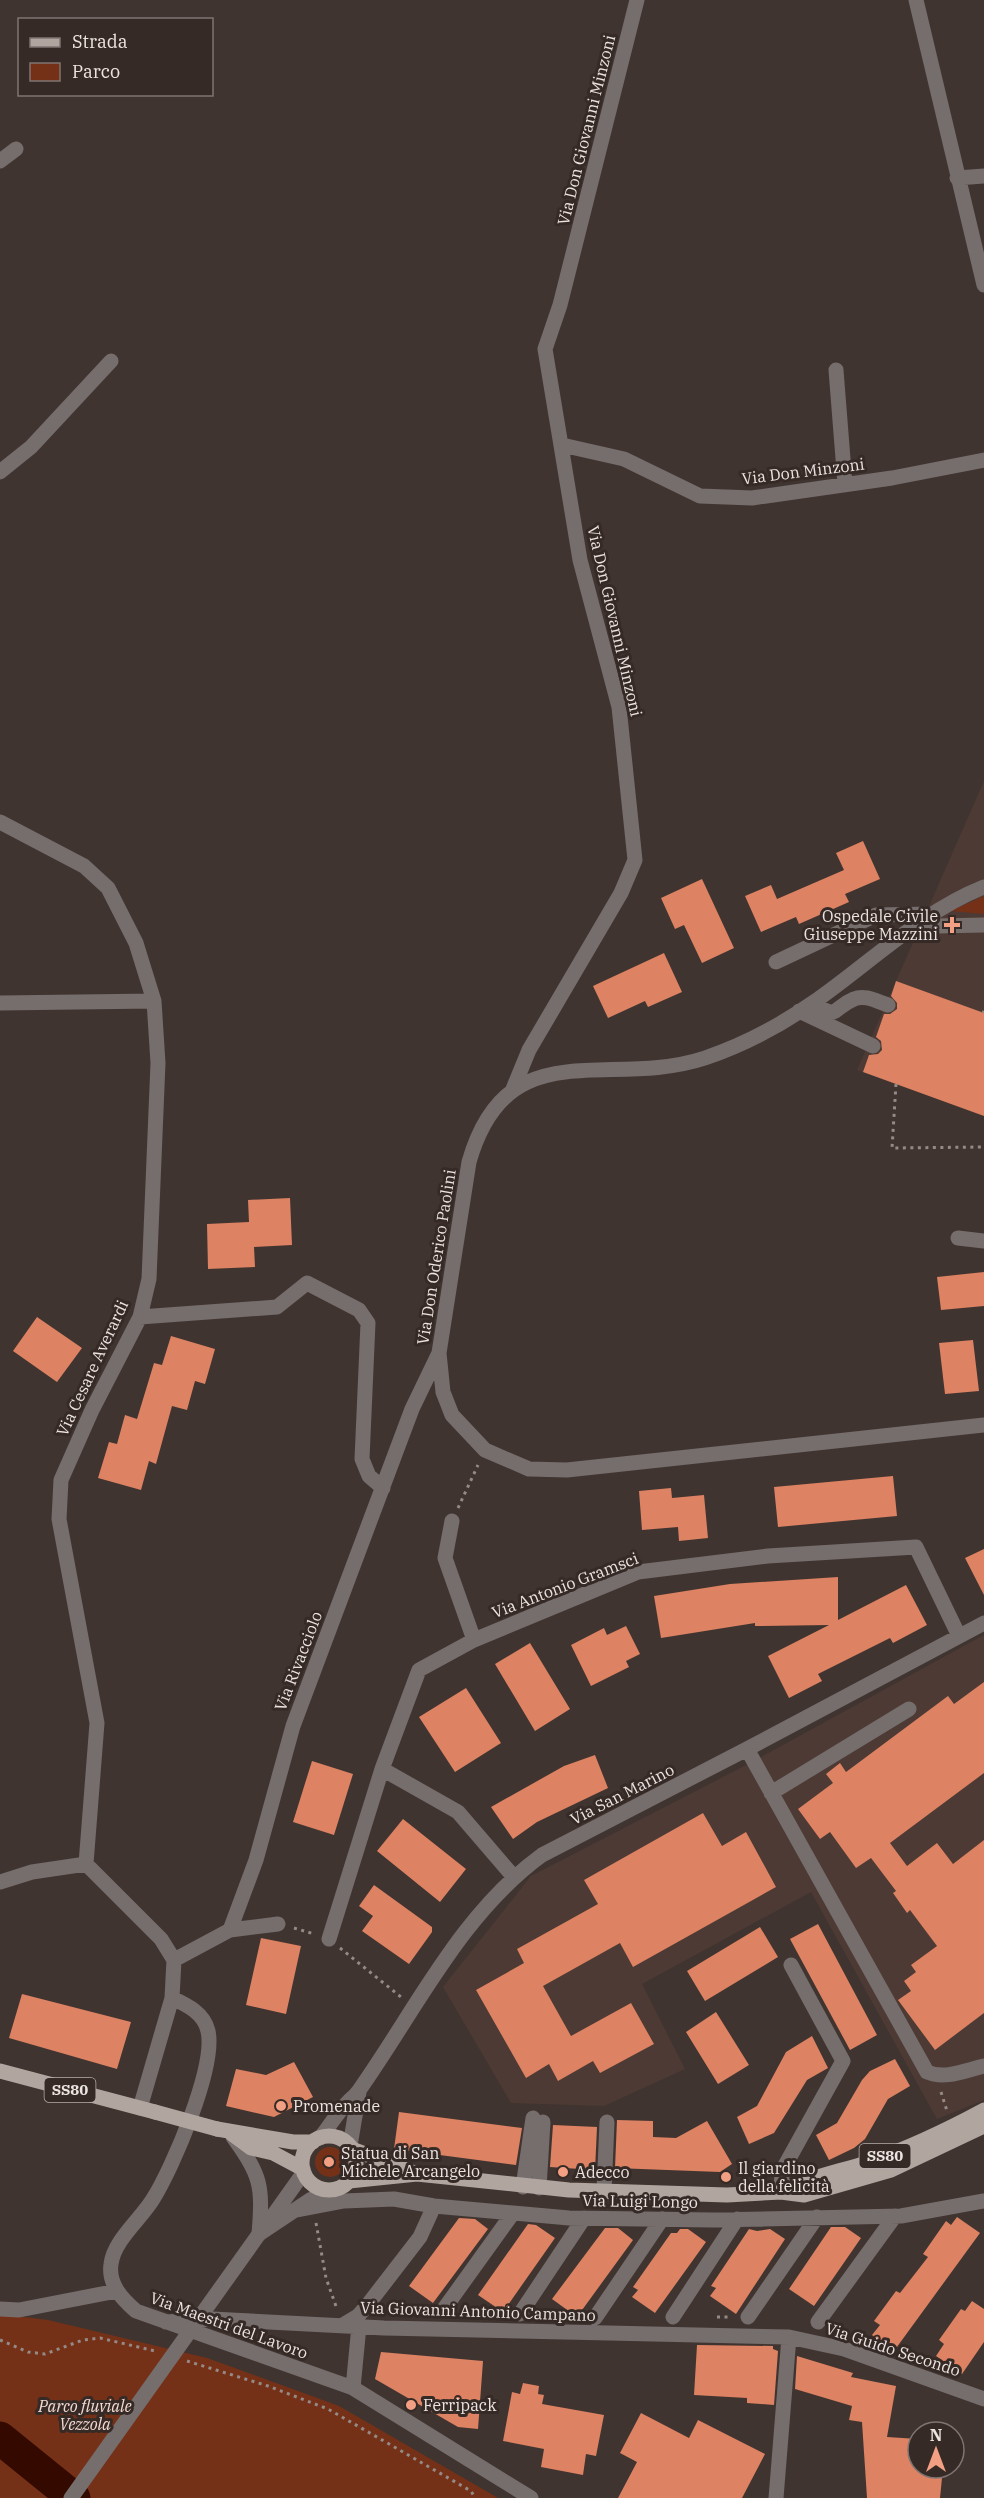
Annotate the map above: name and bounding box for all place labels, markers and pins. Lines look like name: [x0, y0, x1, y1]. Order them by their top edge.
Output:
place label: Ospedale Civile Giuseppe Mazzini: [804, 906, 938, 944]
marker: Ospedale Civile Giuseppe Mazzini: [943, 916, 961, 934]
place label: Promenade: [293, 2096, 380, 2116]
marker: Promenade: [274, 2099, 288, 2113]
place label: Statua di San Michele Arcangelo: [341, 2143, 480, 2181]
marker: Statua di San Michele Arcangelo: [322, 2155, 336, 2169]
place label: Il giardino della felicità: [738, 2158, 830, 2196]
place label: Adecco: [575, 2162, 629, 2182]
marker: Adecco: [556, 2165, 570, 2179]
marker: Il giardino della felicità: [719, 2170, 733, 2184]
place label: Ferripack: [423, 2395, 497, 2415]
marker: Ferripack: [404, 2398, 418, 2412]

